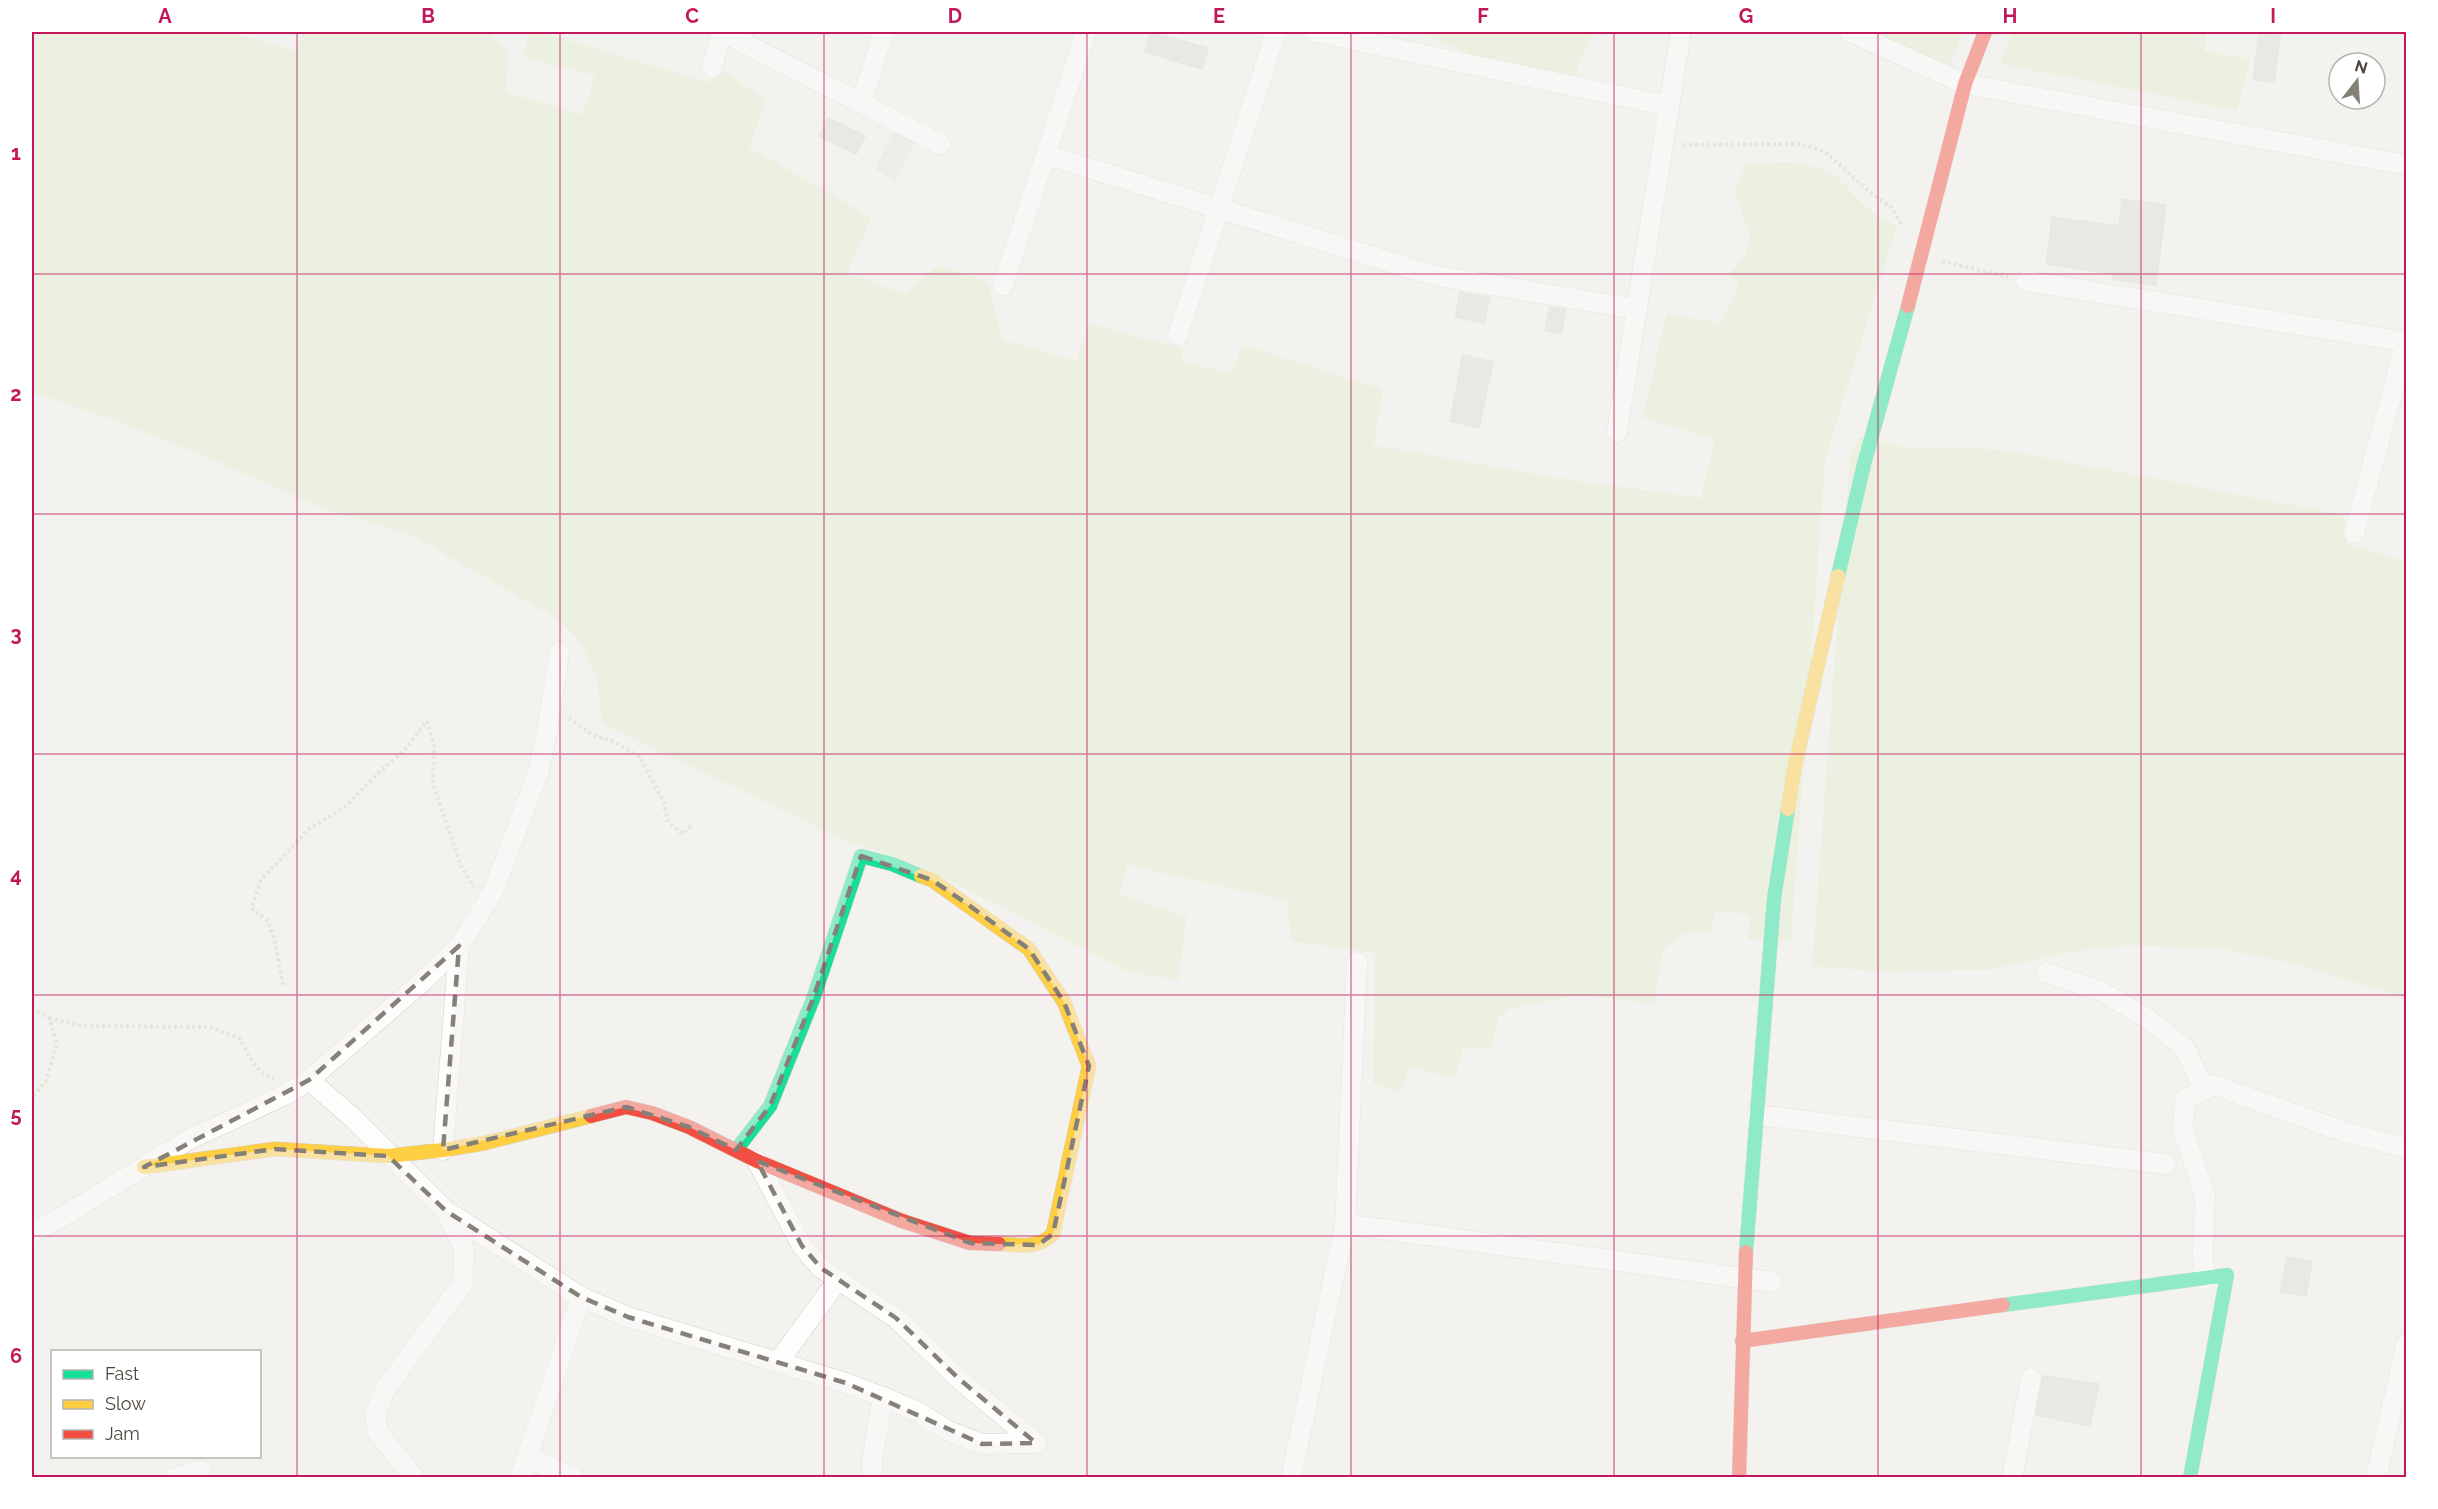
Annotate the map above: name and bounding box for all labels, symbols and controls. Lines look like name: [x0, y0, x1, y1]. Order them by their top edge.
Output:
text: A: [158, 4, 172, 28]
text: B: [421, 4, 435, 28]
text: C: [685, 4, 699, 28]
text: D: [948, 4, 962, 28]
text: E: [1213, 4, 1225, 28]
text: F: [1477, 4, 1489, 28]
text: G: [1739, 4, 1753, 28]
text: H: [2003, 4, 2017, 28]
text: I: [2270, 4, 2276, 28]
north arrow: [2327, 51, 2387, 111]
text: N: [2353, 56, 2370, 78]
text: 1: [11, 141, 21, 165]
text: 2: [10, 382, 22, 406]
text: 3: [10, 622, 22, 646]
text: 4: [10, 863, 22, 887]
text: 5: [10, 1103, 22, 1127]
text: 6: [10, 1344, 22, 1368]
legend: [51, 1350, 261, 1458]
text: Fast: [105, 1363, 139, 1384]
text: Slow: [105, 1393, 146, 1414]
text: Jam: [105, 1423, 140, 1444]

